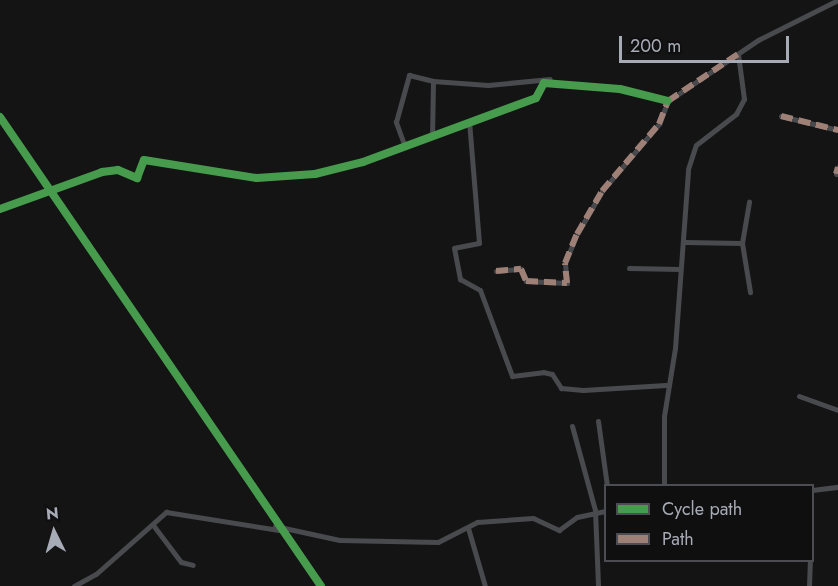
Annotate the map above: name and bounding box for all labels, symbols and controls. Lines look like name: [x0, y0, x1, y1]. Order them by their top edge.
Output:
scale bar: [622, 24, 792, 62]
text: 200 m: [630, 33, 681, 59]
legend: [604, 484, 814, 562]
text: Cycle path: [662, 496, 742, 522]
north arrow: [24, 502, 84, 562]
text: N: [45, 502, 60, 526]
text: Path: [662, 526, 694, 552]

